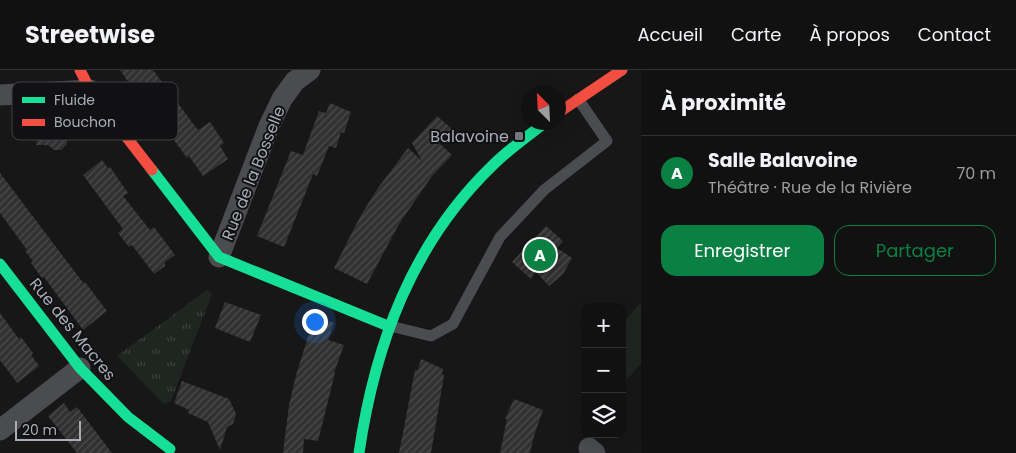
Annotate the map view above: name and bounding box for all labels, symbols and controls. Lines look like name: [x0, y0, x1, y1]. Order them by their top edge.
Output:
text: Streetwise: [25, 18, 155, 51]
text: Accueil: [637, 22, 703, 47]
text: Carte: [731, 22, 781, 47]
text: À propos: [809, 22, 890, 47]
text: Contact: [918, 22, 991, 47]
legend: [12, 82, 178, 140]
north arrow: [521, 85, 566, 130]
text: À proximité: [661, 88, 786, 117]
text: Fluide: [54, 90, 95, 110]
street label: Rue de la Bosselle: [216, 103, 291, 244]
text: Bouchon: [54, 112, 116, 132]
place label: Balavoine: [430, 125, 509, 148]
marker: Balavoine: [513, 130, 525, 142]
text: Salle Balavoine: [708, 147, 858, 174]
text: A: [671, 162, 683, 185]
text: 70 m: [956, 162, 996, 185]
text: Théâtre · Rue de la Rivière: [708, 176, 912, 199]
button: Enregistrer: [661, 225, 824, 276]
button: Partager: [834, 225, 996, 276]
pin: A: [524, 236, 556, 274]
street label: Rue des Macres: [24, 273, 121, 386]
map controls: [581, 303, 626, 438]
button: +: [581, 303, 626, 348]
your location: [302, 309, 328, 335]
button: −: [581, 348, 626, 393]
button: layers: [581, 393, 626, 438]
scale bar: [15, 418, 81, 441]
text: 20 m: [22, 420, 57, 440]

